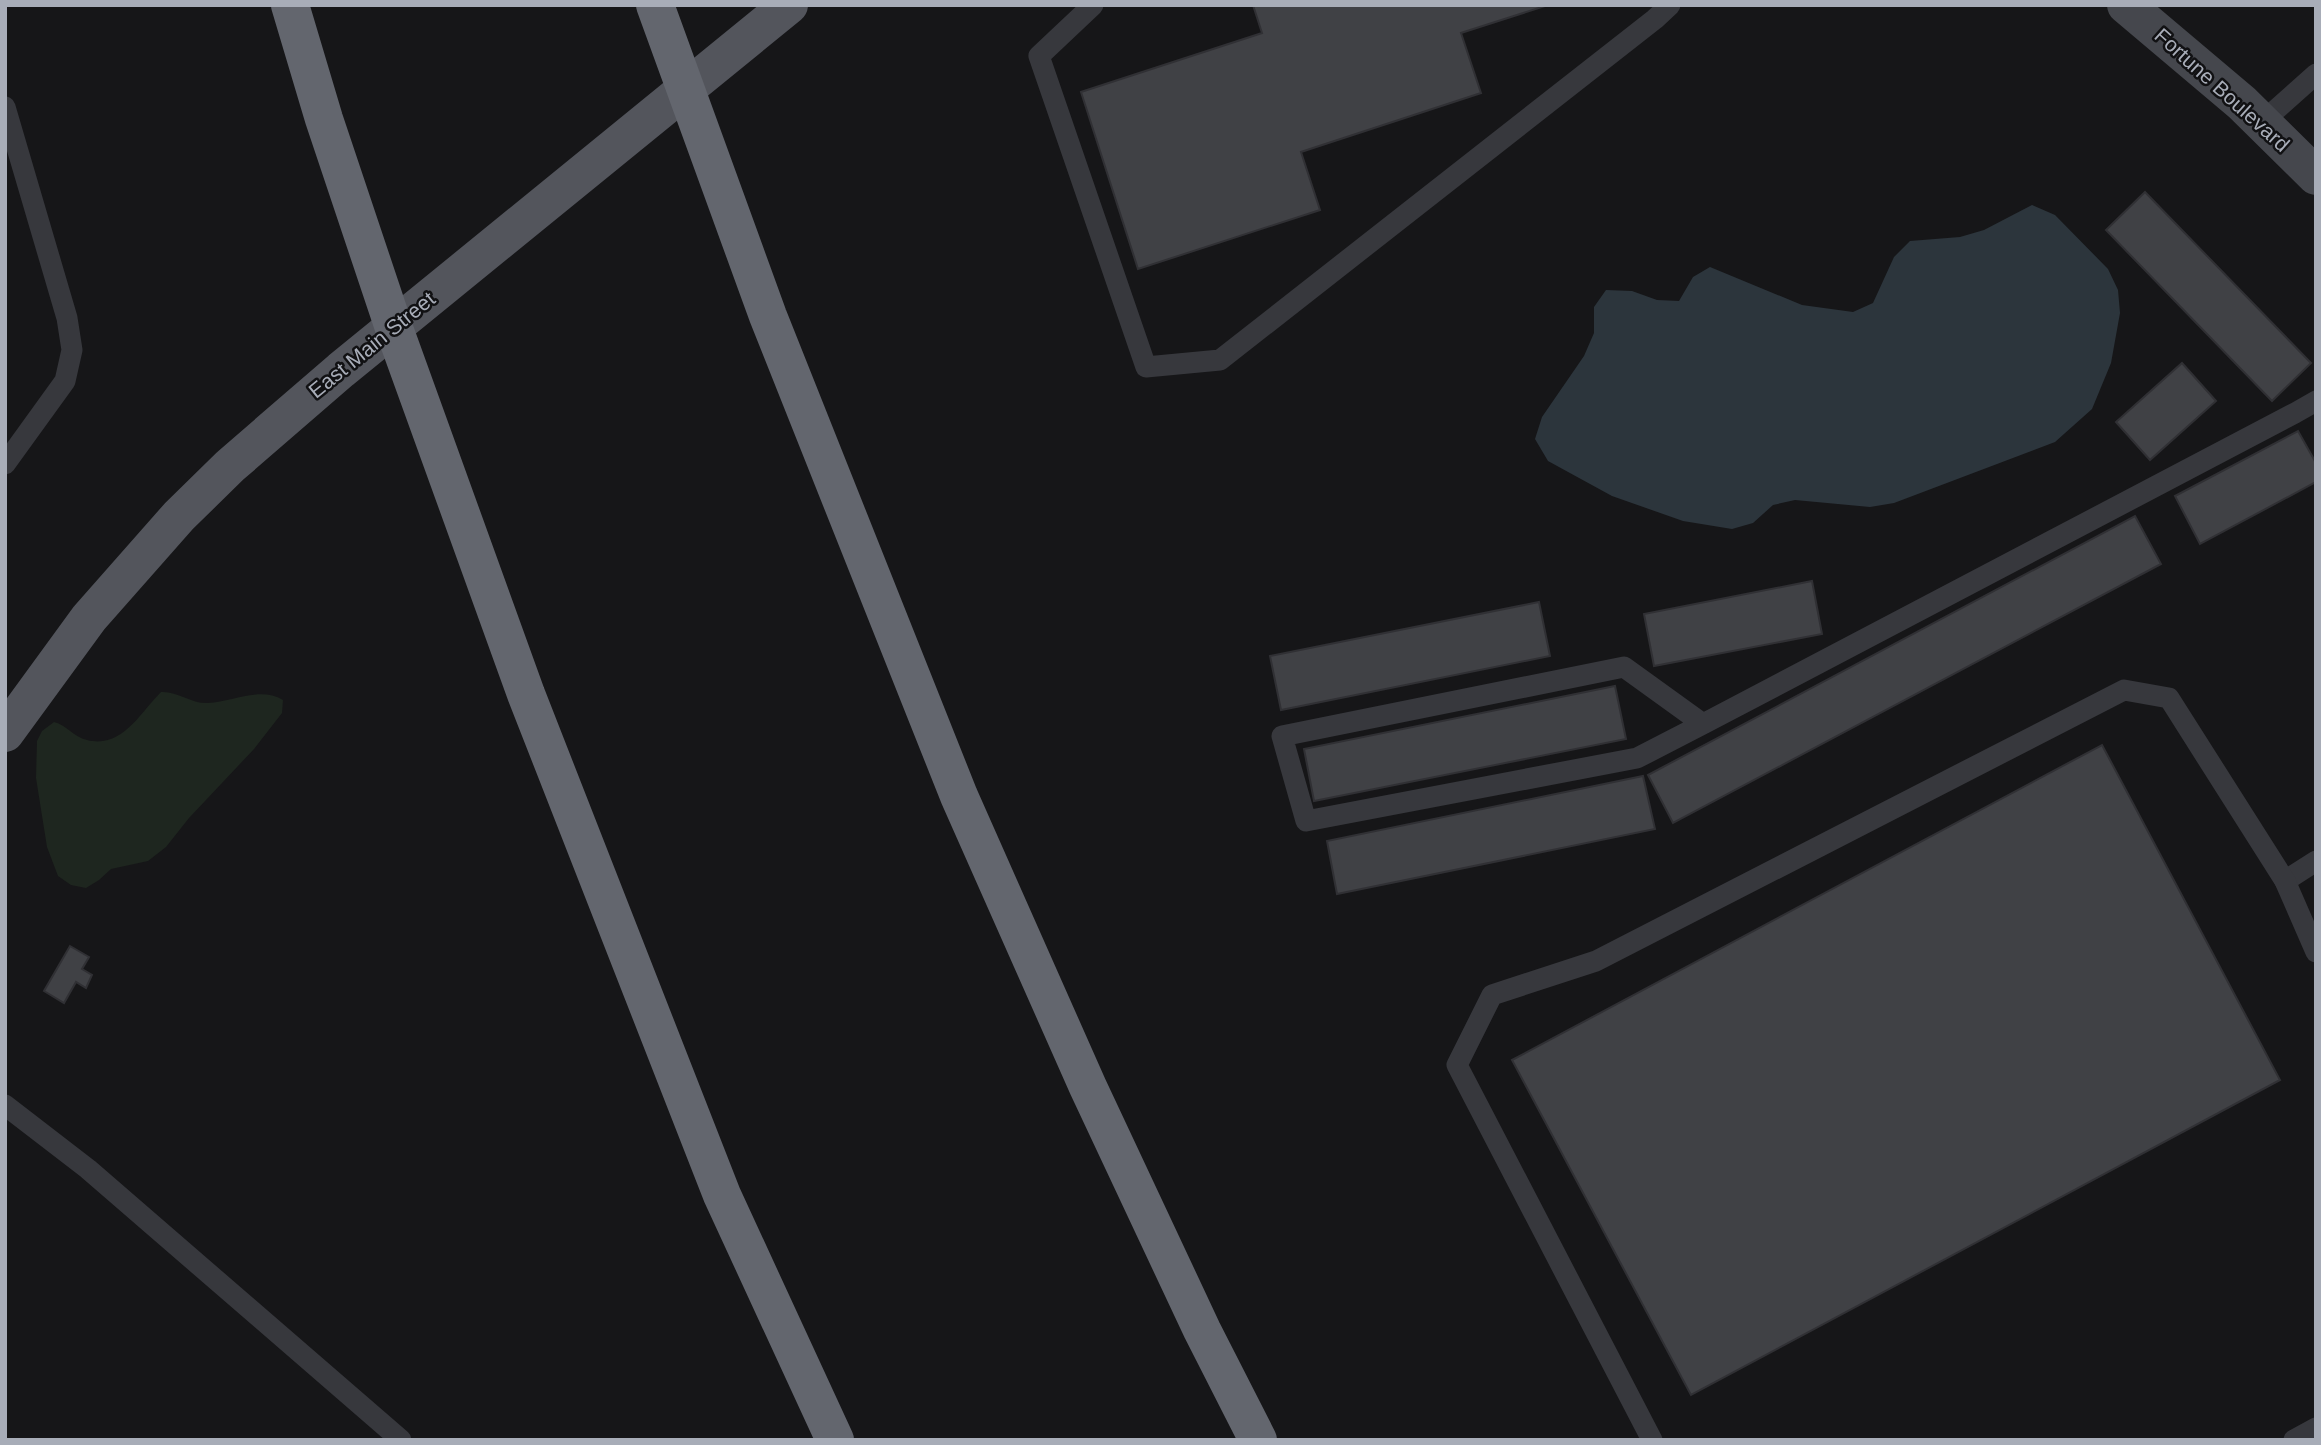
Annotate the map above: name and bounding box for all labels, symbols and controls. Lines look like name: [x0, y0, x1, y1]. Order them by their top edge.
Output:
street label: Fortune Boulevard: [2150, 23, 2294, 156]
street label: East Main Street: [304, 287, 439, 402]

